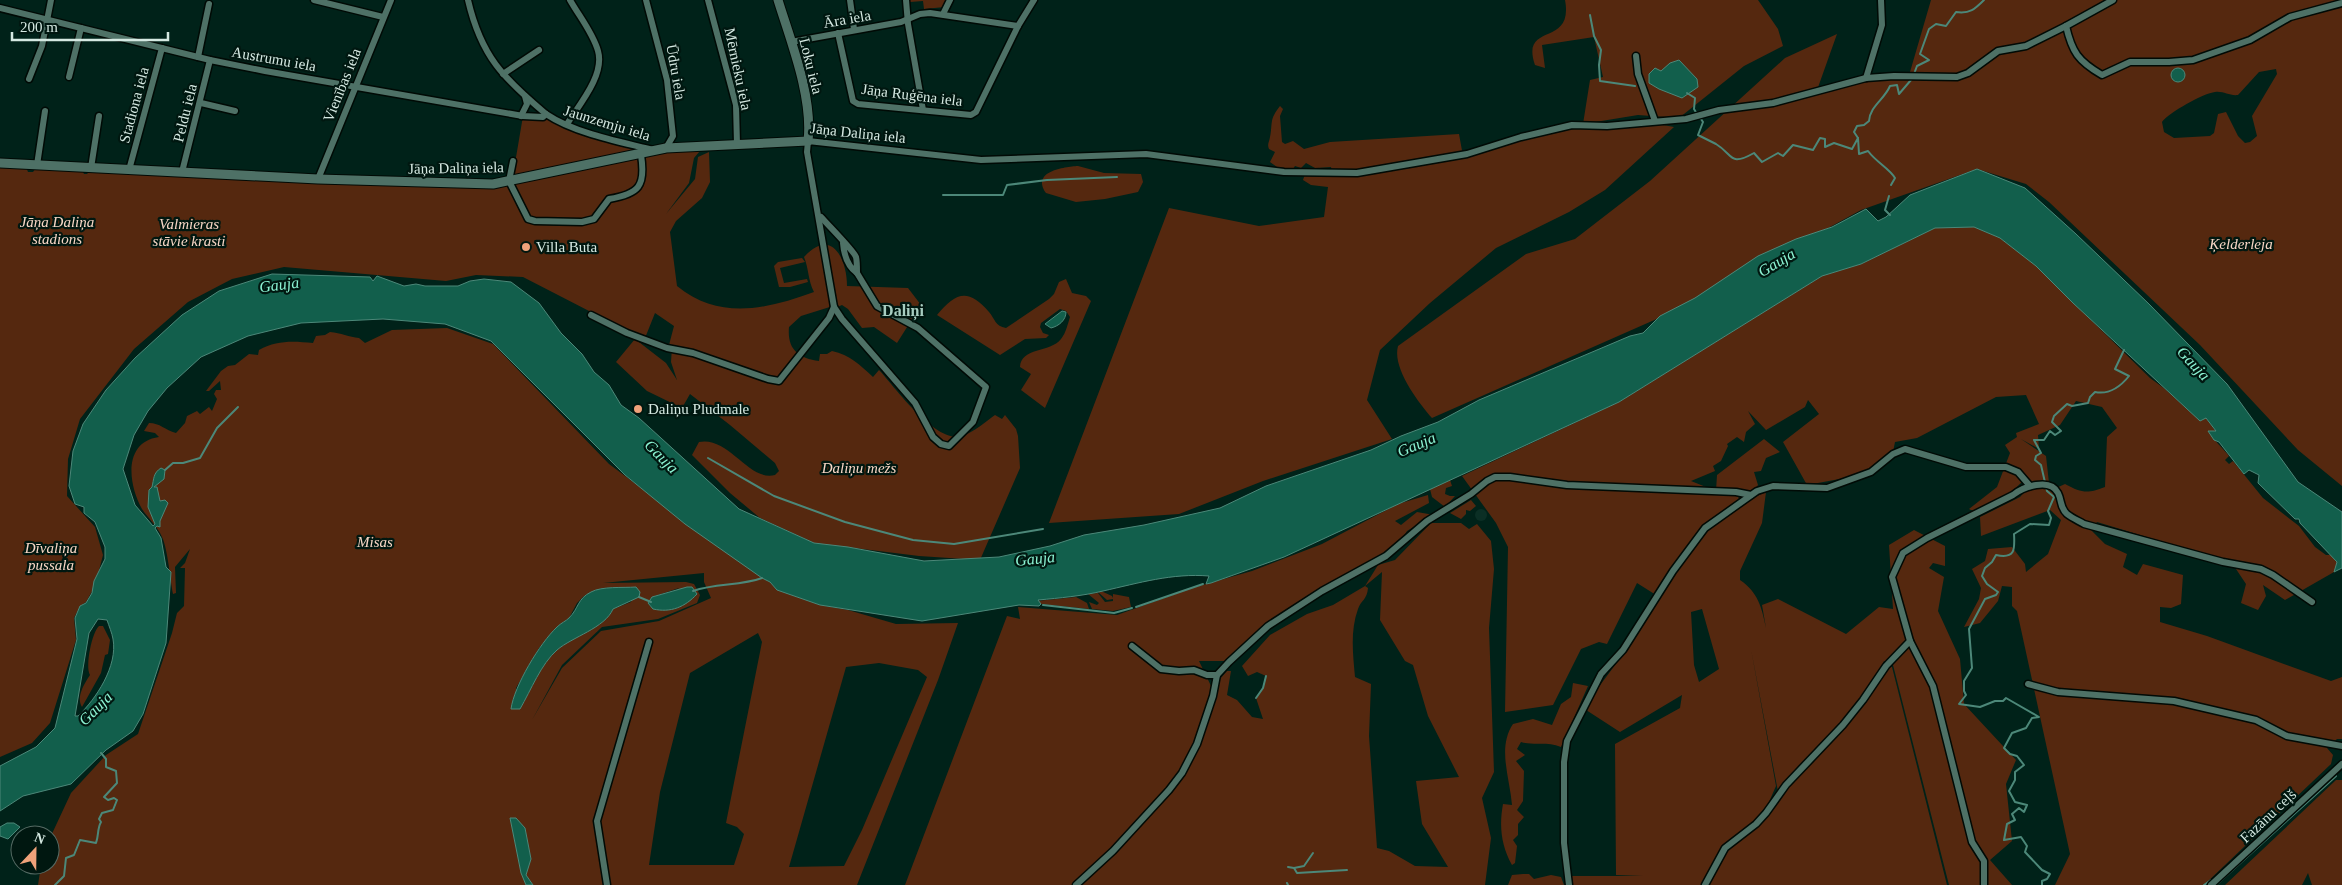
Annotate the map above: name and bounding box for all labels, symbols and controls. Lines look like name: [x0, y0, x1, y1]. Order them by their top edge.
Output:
street label: Āra iela: [822, 7, 872, 31]
scale bar: [12, 10, 169, 42]
text: 200 m: [20, 19, 58, 35]
street label: Mērnieku iela: [721, 26, 755, 112]
street label: Loku iela: [796, 36, 826, 96]
street label: Ūdru iela: [663, 43, 689, 101]
street label: Austrumu iela: [231, 44, 318, 74]
street label: Vienības iela: [320, 46, 364, 124]
street label: Stadiona iela: [116, 65, 152, 145]
street label: Jāņa Ruģēna iela: [860, 81, 964, 110]
street label: Peldu iela: [170, 82, 200, 144]
street label: Jaunzemju iela: [562, 102, 652, 144]
street label: Jāņa Daliņa iela: [809, 120, 907, 147]
street label: Jāņa Daliņa iela: [408, 159, 504, 178]
park label: Jāņa Daliņa stadions: [20, 214, 94, 247]
park label: Valmieras stāvie krasti: [153, 216, 225, 249]
park label: Ķelderleja: [2208, 236, 2273, 253]
place label: Villa Buta: [536, 239, 598, 255]
marker: Villa Buta: [520, 241, 532, 253]
water label: Gauja: [1755, 245, 1798, 281]
water label: Gauja: [258, 274, 300, 296]
district label: Daliņi: [882, 302, 924, 321]
water label: Gauja: [2173, 343, 2213, 384]
place label: Daliņu Pludmale: [648, 401, 750, 418]
marker: Daliņu Pludmale: [632, 403, 644, 415]
water label: Gauja: [1394, 429, 1438, 461]
water label: Gauja: [641, 436, 682, 477]
park label: Daliņu mežs: [821, 460, 896, 477]
park label: Misas: [356, 534, 393, 550]
park label: Dīvaliņa pussala: [24, 540, 77, 573]
water label: Gauja: [1014, 548, 1056, 570]
water label: Gauja: [75, 688, 116, 729]
street label: Fazānu ceļš: [2237, 786, 2300, 847]
north arrow: [10, 825, 60, 875]
text: N: [32, 830, 47, 847]

